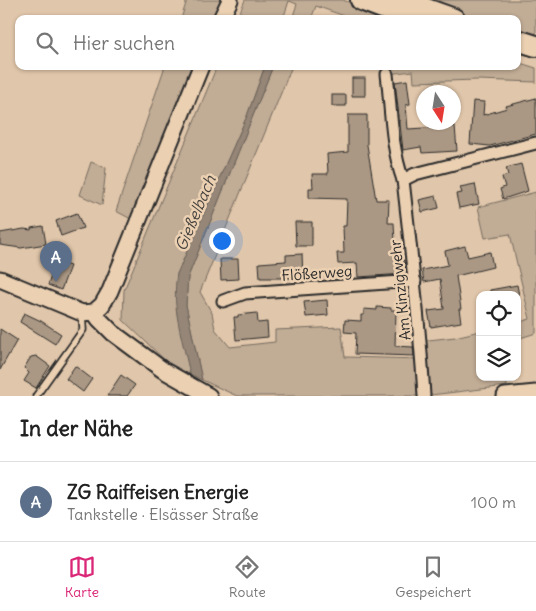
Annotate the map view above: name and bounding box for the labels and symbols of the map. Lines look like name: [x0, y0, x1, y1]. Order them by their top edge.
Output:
north arrow: [416, 85, 461, 130]
water label: Gießelbach: [170, 172, 220, 254]
your location: [209, 228, 235, 254]
street label: Am Kinzigwehr: [385, 239, 415, 341]
pin: A: [40, 241, 72, 282]
street label: Flößerweg: [281, 261, 353, 285]

